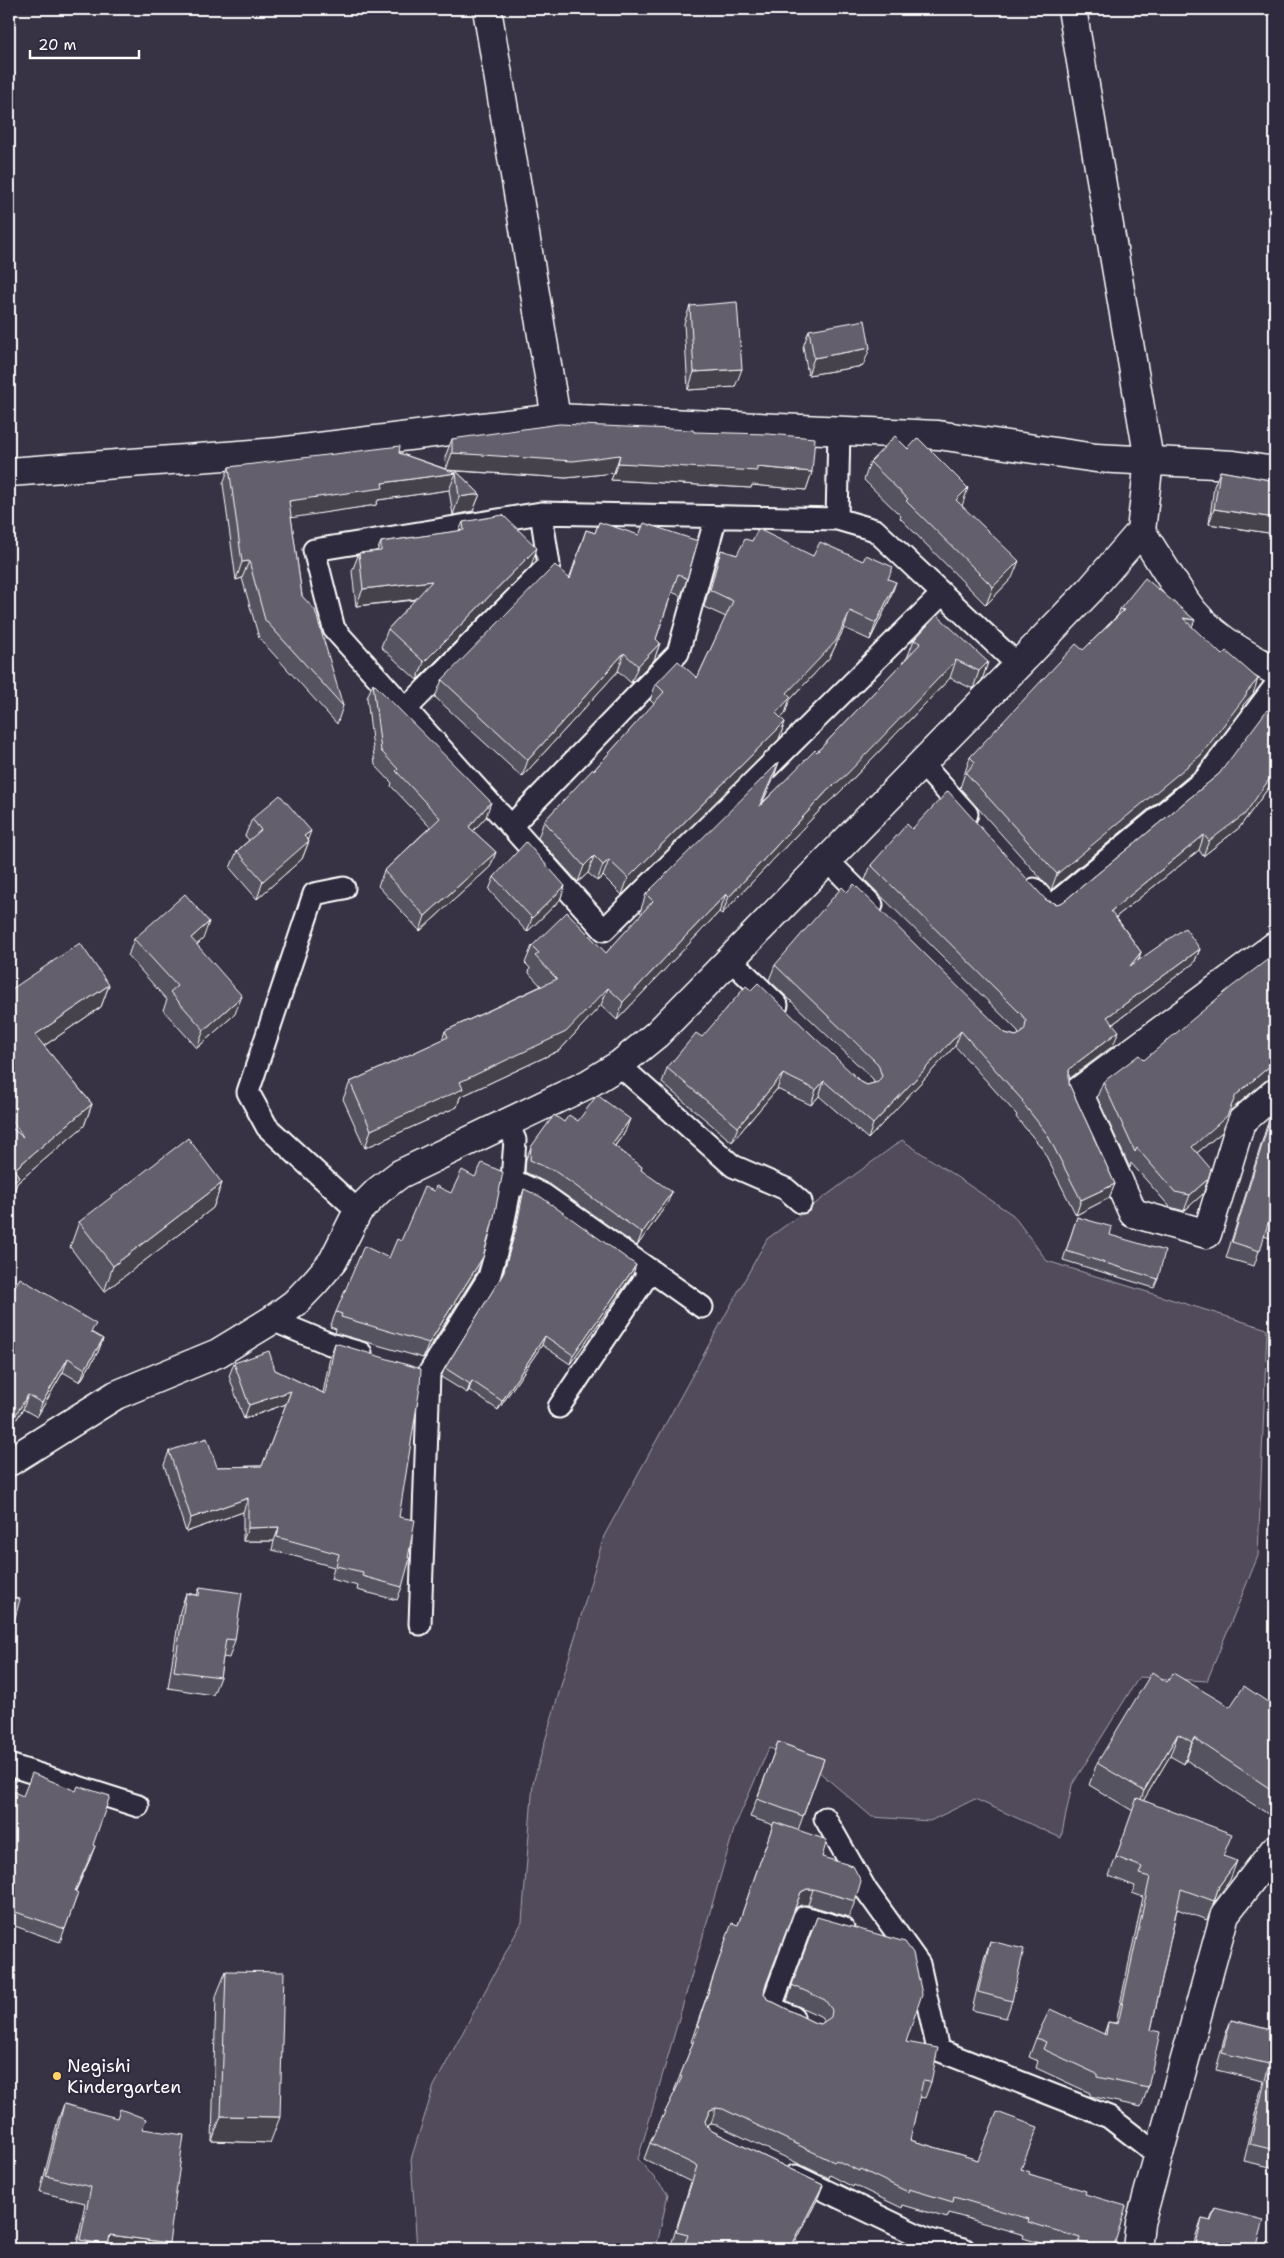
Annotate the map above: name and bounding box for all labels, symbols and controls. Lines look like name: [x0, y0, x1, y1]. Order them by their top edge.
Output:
scale bar: [30, 28, 139, 60]
text: 20 m: [38, 35, 77, 55]
place label: Negishi Kindergarten: [67, 2054, 181, 2099]
marker: Negishi Kindergarten: [51, 2070, 63, 2082]

